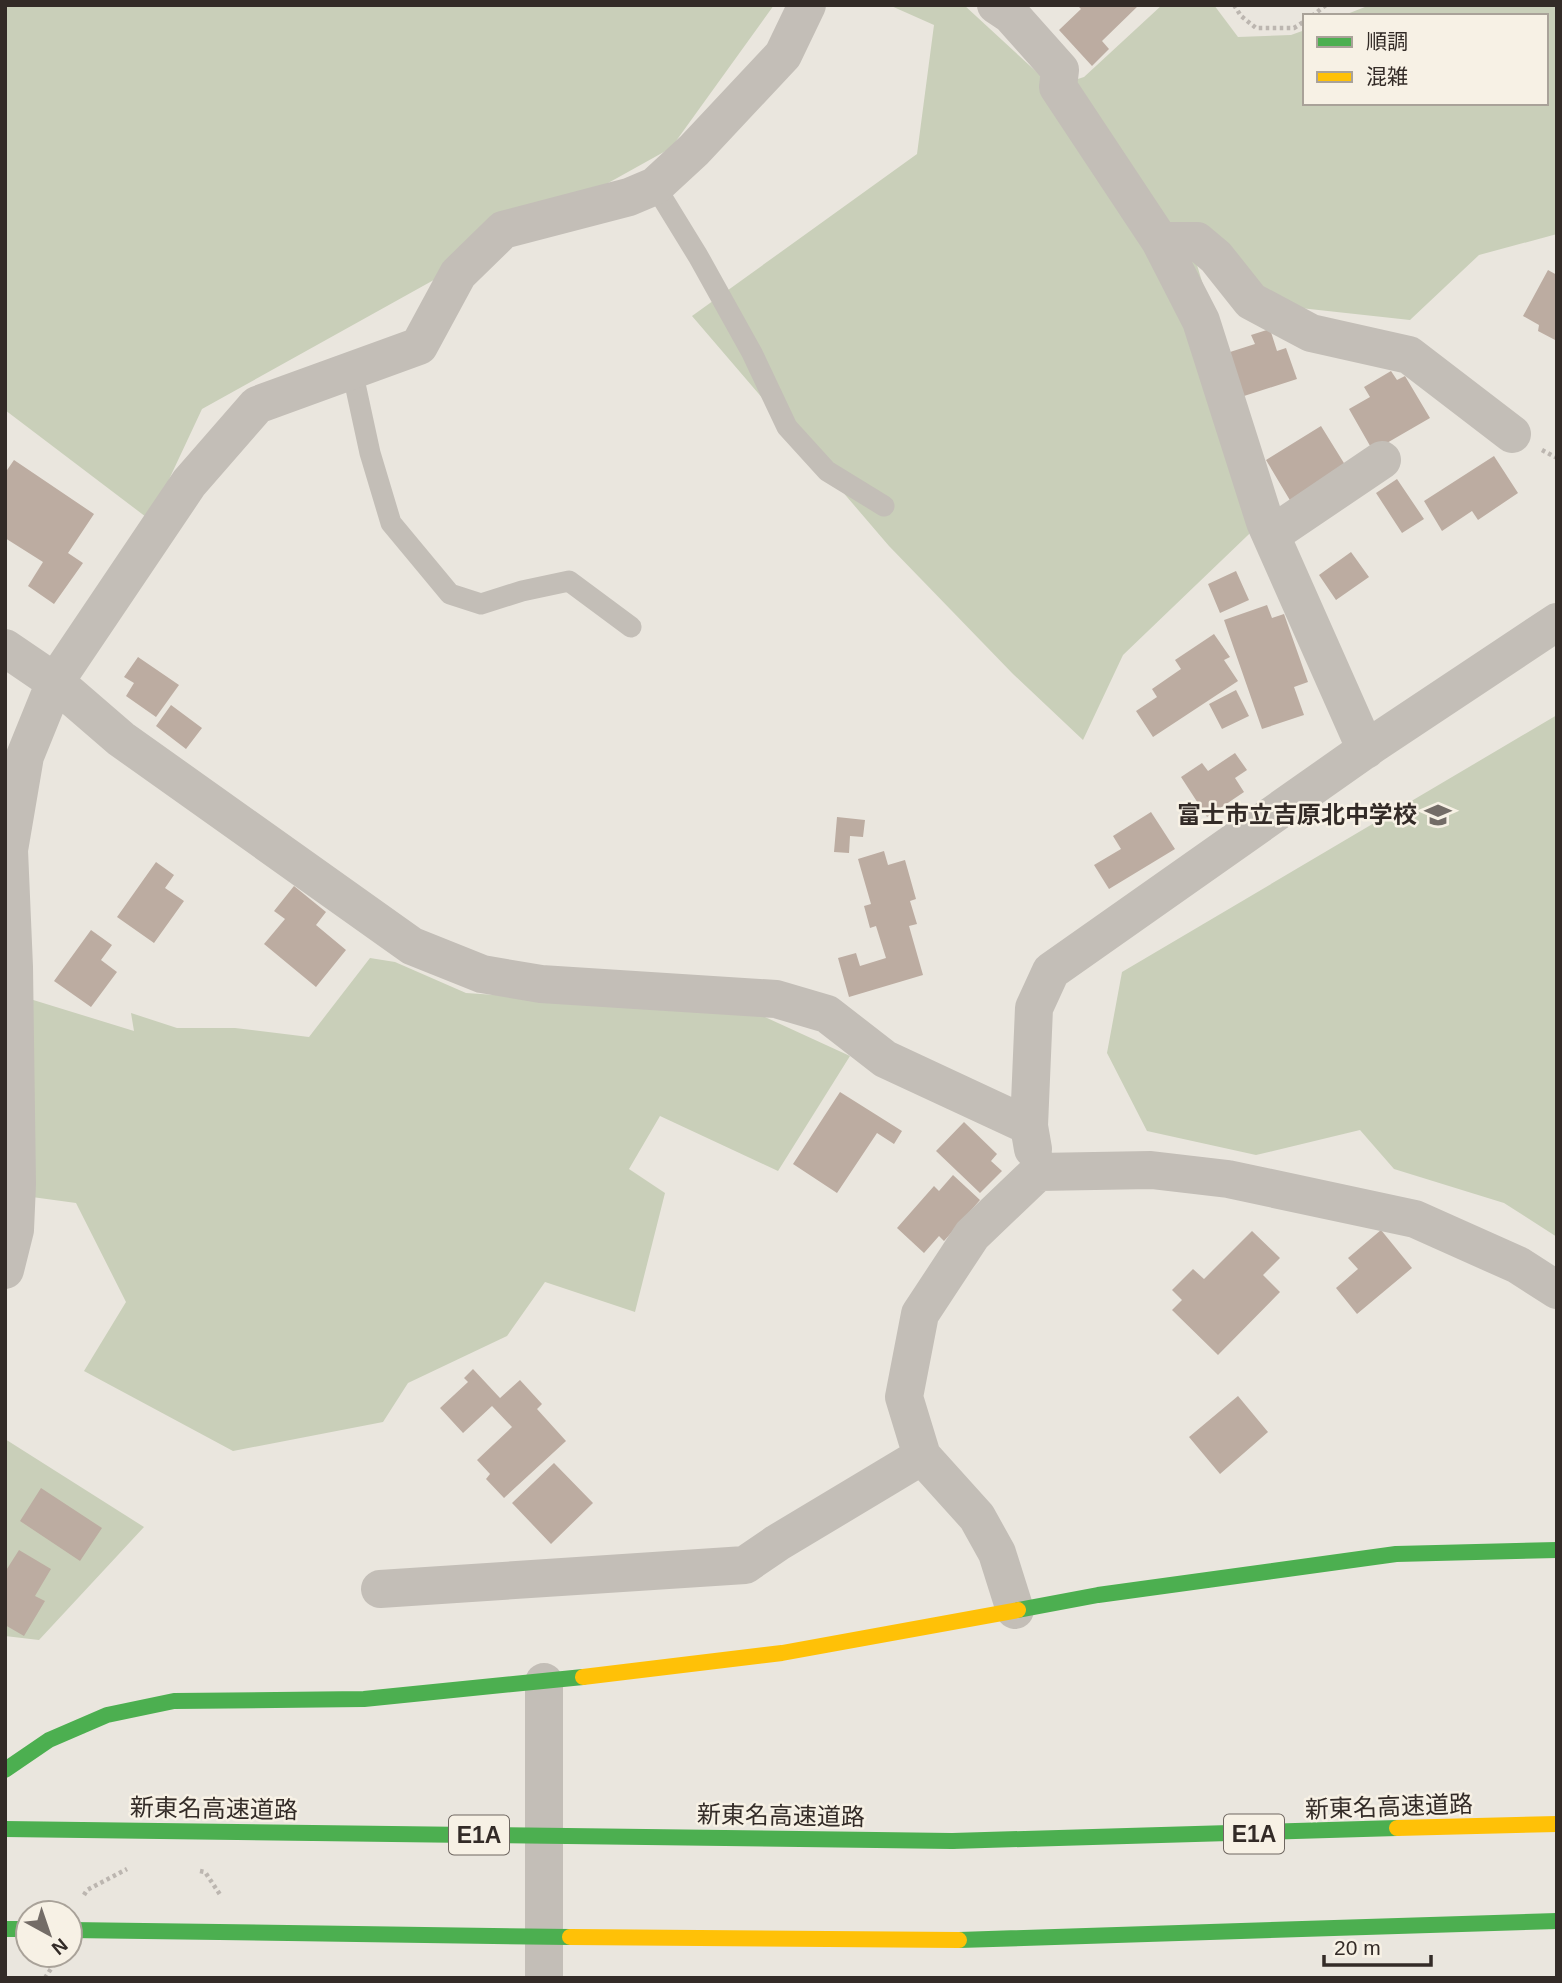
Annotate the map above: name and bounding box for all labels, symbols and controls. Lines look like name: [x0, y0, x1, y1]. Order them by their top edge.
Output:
legend: [1303, 14, 1548, 105]
text: 順調: [1366, 30, 1408, 53]
text: 混雑: [1366, 65, 1408, 88]
school or university icon: 富士市立吉原北中学校: [1423, 800, 1453, 830]
place label: 富士市立吉原北中学校: [1177, 801, 1417, 828]
street label: 新東名高速道路: [1305, 1790, 1473, 1823]
street label: 新東名高速道路: [130, 1794, 298, 1823]
street label: 新東名高速道路: [697, 1801, 865, 1830]
road number: E1A: [1224, 1814, 1284, 1854]
road number: E1A: [449, 1816, 509, 1854]
north arrow: [14, 1899, 84, 1969]
scale bar: [1324, 1924, 1431, 1968]
text: N: [48, 1934, 72, 1959]
text: 20 m: [1334, 1936, 1381, 1959]

